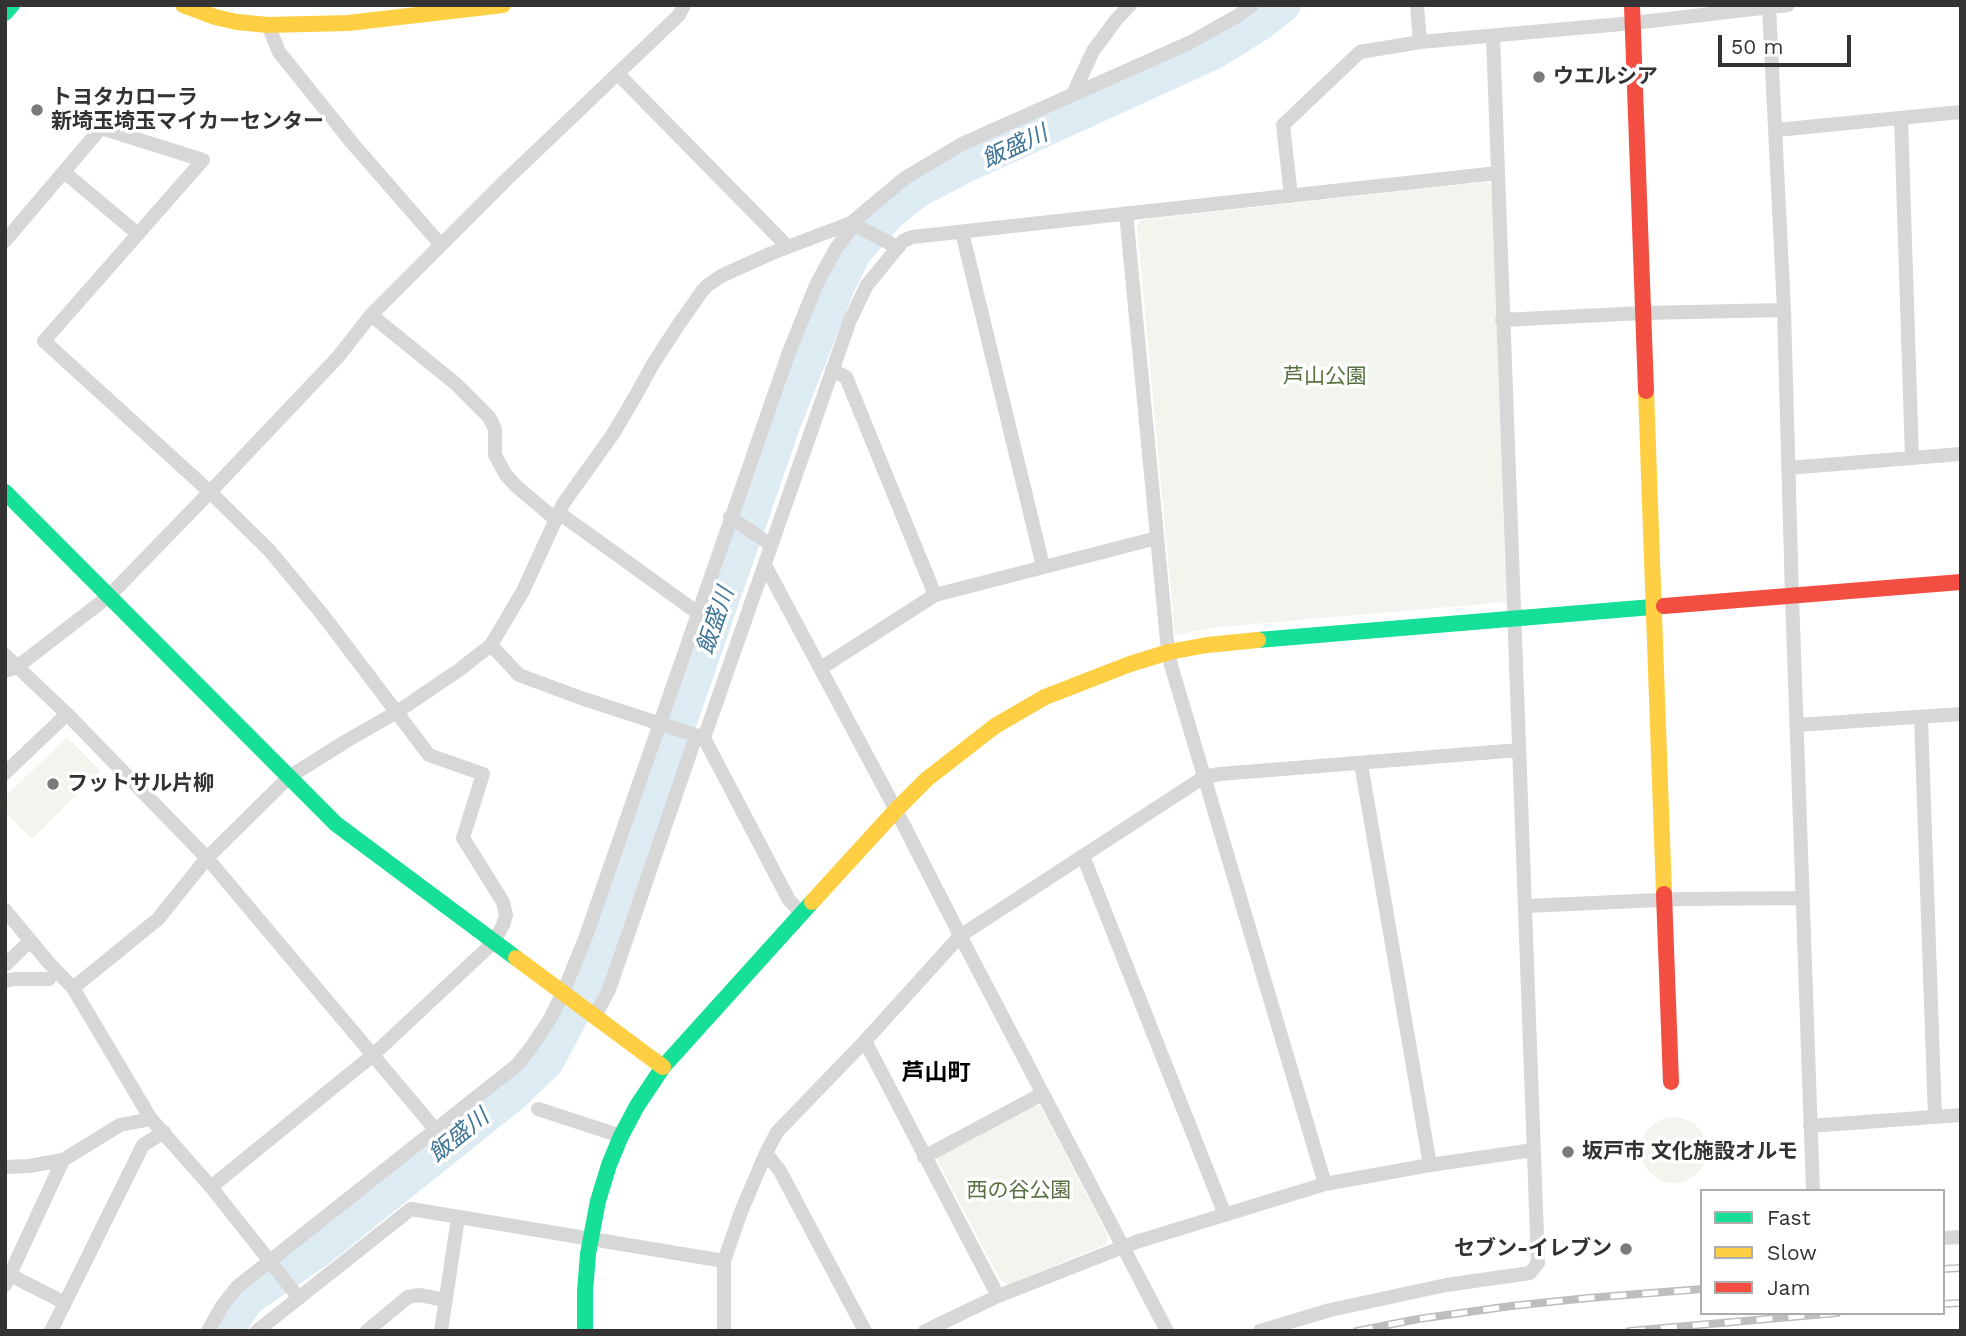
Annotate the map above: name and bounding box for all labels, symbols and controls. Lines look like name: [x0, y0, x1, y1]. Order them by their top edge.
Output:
scale bar: [1721, 21, 1854, 65]
text: 50 m: [1731, 34, 1783, 59]
place label: ウエルシア: [1553, 64, 1658, 90]
marker: ウエルシア: [1531, 69, 1547, 85]
place label: トヨタカローラ 新埼玉埼玉マイカーセンター: [51, 85, 324, 135]
marker: トヨタカローラ 新埼玉埼玉マイカーセンター: [29, 102, 45, 118]
water label: 飯盛川: [978, 120, 1052, 174]
park label: 芦山公園: [1283, 364, 1367, 390]
water label: 飯盛川: [692, 584, 740, 658]
place label: フットサル片柳: [67, 771, 214, 797]
marker: フットサル片柳: [45, 776, 61, 792]
district label: 芦山町: [902, 1059, 970, 1087]
water label: 飯盛川: [424, 1104, 494, 1168]
place label: 坂戸市 文化施設オルモ: [1582, 1139, 1798, 1165]
marker: 坂戸市 文化施設オルモ: [1560, 1144, 1576, 1160]
park label: 西の谷公園: [967, 1178, 1071, 1204]
legend: [1700, 1189, 1945, 1315]
text: Fast: [1767, 1205, 1811, 1230]
place label: セブン-イレブン: [1454, 1236, 1612, 1262]
text: Slow: [1767, 1240, 1817, 1265]
marker: セブン-イレブン: [1618, 1241, 1634, 1257]
text: Jam: [1767, 1275, 1810, 1300]

